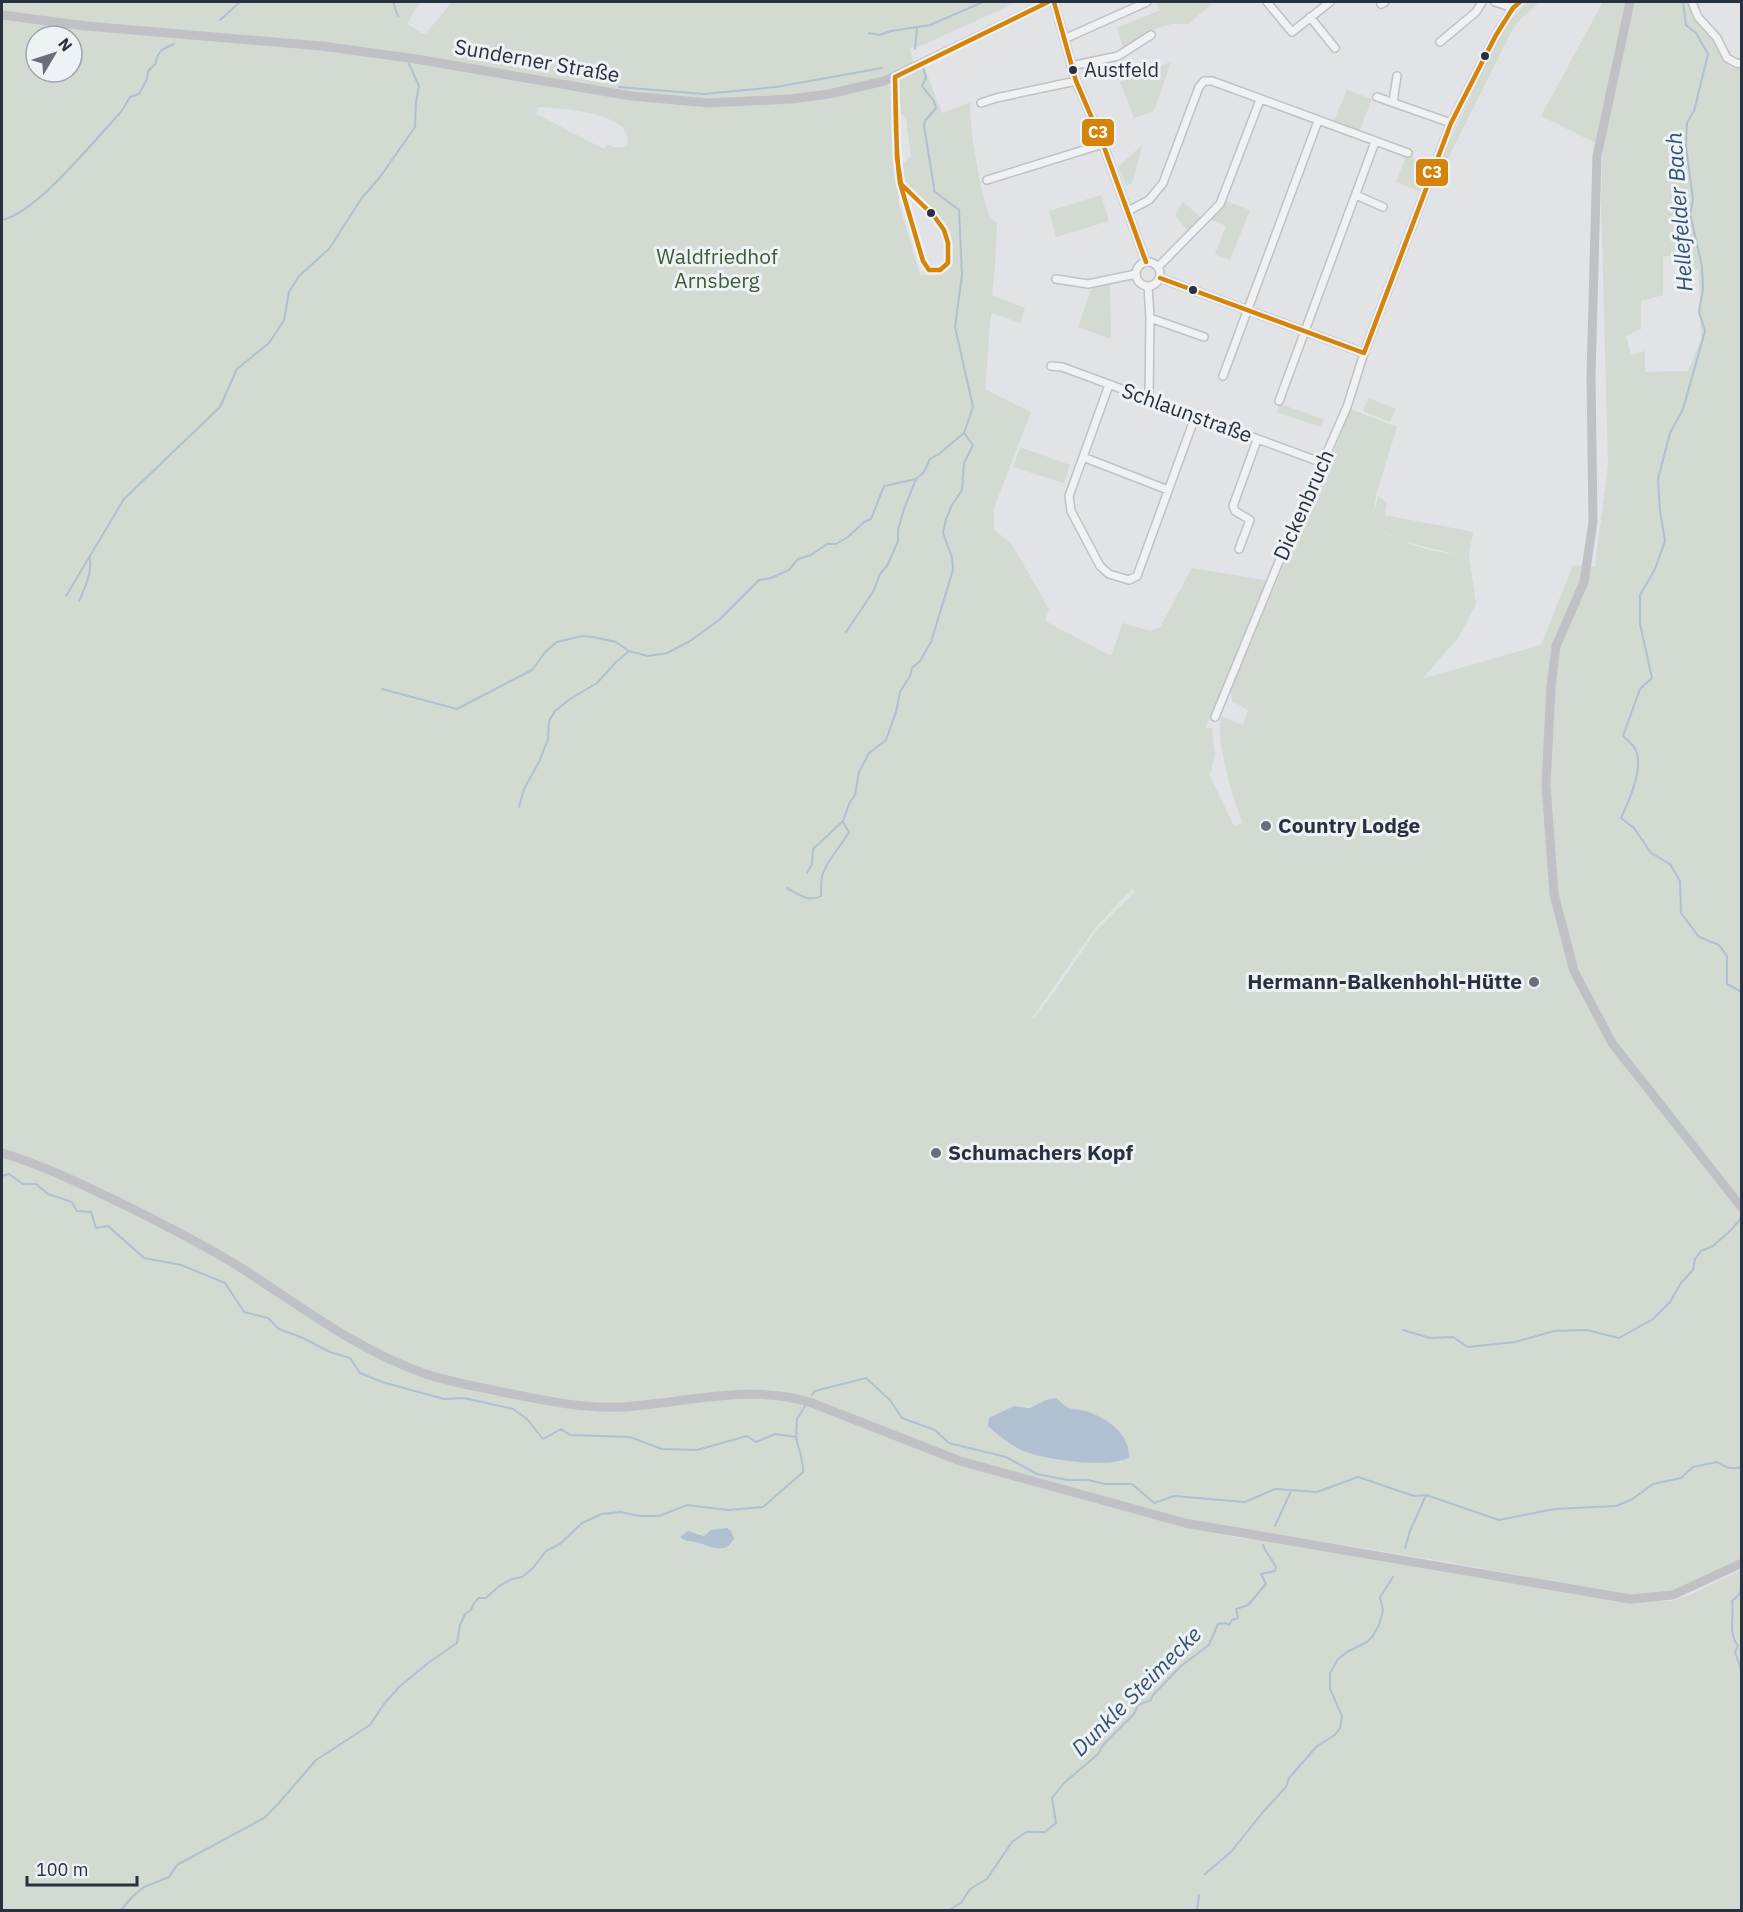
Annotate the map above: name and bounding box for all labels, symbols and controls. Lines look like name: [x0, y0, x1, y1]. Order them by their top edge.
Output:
north arrow: [24, 24, 84, 84]
street label: Sunderner Straße: [453, 32, 622, 88]
text: N: [54, 34, 77, 55]
unlabelled marker: [1479, 50, 1491, 62]
place label: Austfeld: [1084, 56, 1159, 83]
marker: Austfeld: [1067, 64, 1079, 76]
line badge: C3: [1081, 118, 1115, 147]
text: C3: [1088, 122, 1108, 142]
water label: Hellefelder Bach: [1658, 131, 1699, 293]
line badge: C3: [1415, 158, 1449, 187]
text: C3: [1422, 162, 1442, 182]
unlabelled marker: [925, 207, 937, 219]
park label: Waldfriedhof Arnsberg: [656, 242, 778, 294]
unlabelled marker: [1187, 284, 1199, 296]
street label: Schlaunstraße: [1118, 376, 1256, 449]
street label: Dickenbruch: [1266, 445, 1340, 564]
place label: Country Lodge: [1278, 811, 1420, 839]
marker: Country Lodge: [1259, 819, 1273, 833]
place label: Hermann-Balkenhohl-Hütte: [1247, 967, 1522, 995]
marker: Hermann-Balkenhohl-Hütte: [1527, 975, 1541, 989]
place label: Schumachers Kopf: [948, 1138, 1133, 1166]
marker: Schumachers Kopf: [929, 1146, 943, 1160]
water label: Dunkle Steimecke: [1064, 1619, 1207, 1762]
scale bar: [27, 1849, 136, 1887]
text: 100 m: [36, 1858, 88, 1881]

